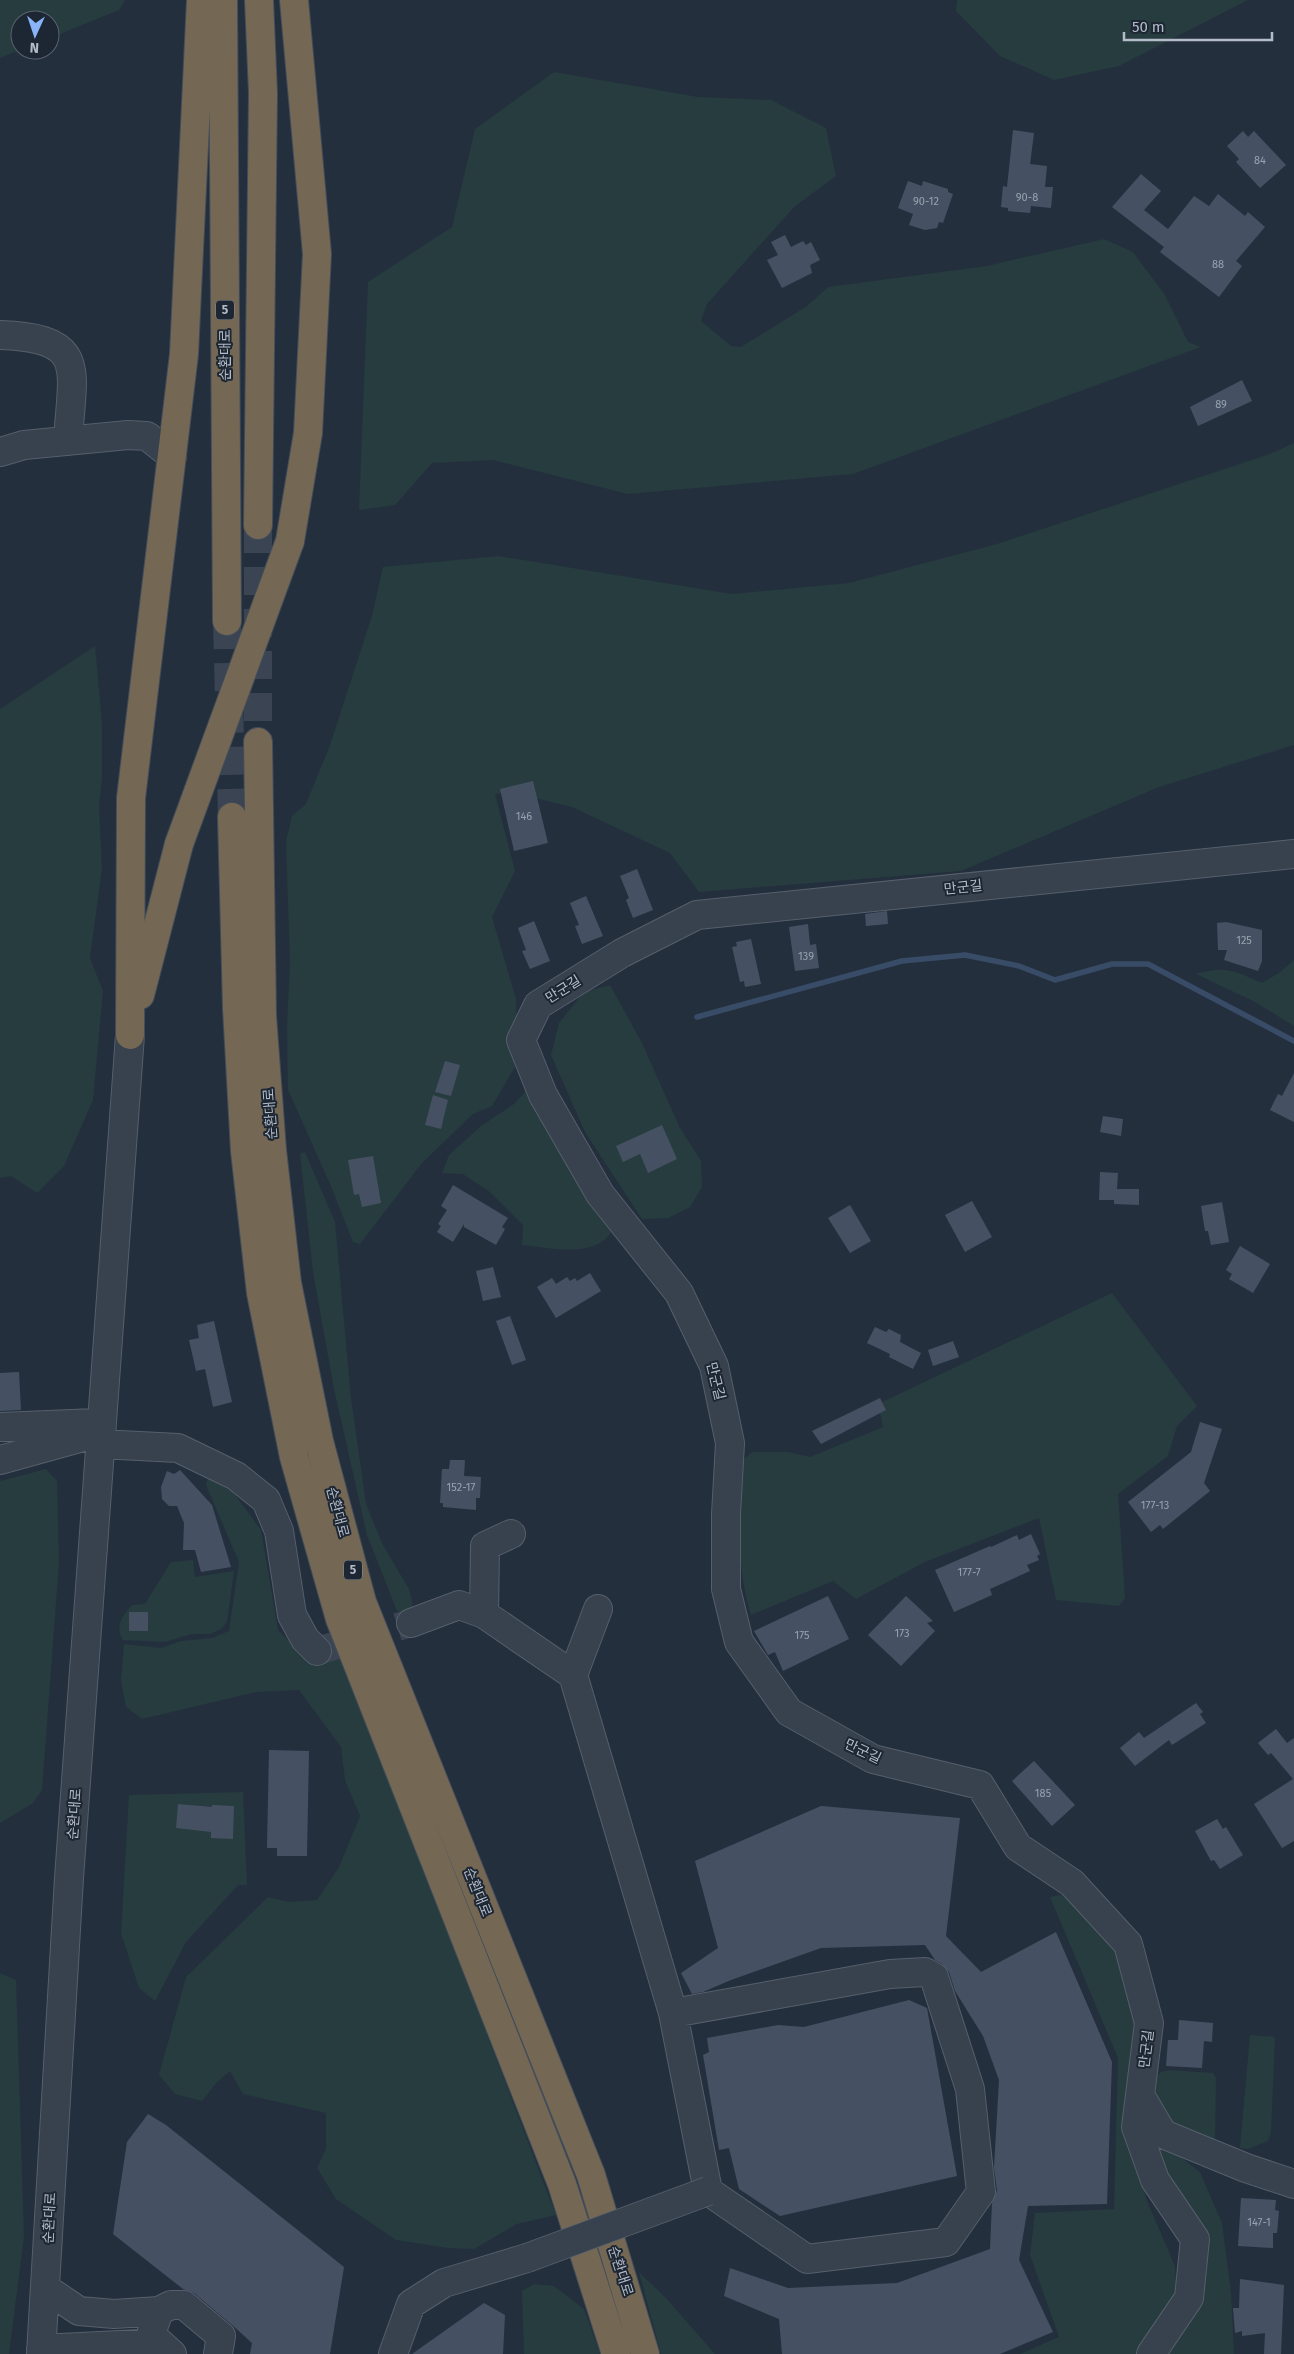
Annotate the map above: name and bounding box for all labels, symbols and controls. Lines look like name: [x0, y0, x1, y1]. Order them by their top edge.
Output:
north arrow: [10, 10, 60, 60]
scale bar: [1124, 10, 1272, 42]
text: 50 m: [1132, 18, 1165, 36]
text: N: [29, 39, 39, 56]
house number: 84: [1254, 154, 1266, 167]
house number: 90-8: [1016, 191, 1038, 204]
house number: 90-12: [913, 195, 939, 208]
house number: 88: [1212, 258, 1224, 271]
road number: 5: [216, 300, 234, 320]
street label: 순환대로: [217, 329, 234, 381]
house number: 89: [1215, 398, 1227, 411]
house number: 146: [516, 810, 532, 823]
street label: 만군길: [943, 877, 983, 898]
house number: 125: [1236, 934, 1252, 947]
house number: 139: [798, 950, 814, 963]
street label: 만군길: [542, 972, 584, 1007]
street label: 순환대로: [260, 1088, 281, 1140]
street label: 만군길: [703, 1360, 728, 1402]
house number: 152-17: [447, 1481, 476, 1494]
street label: 순환대로: [323, 1485, 352, 1539]
house number: 177-13: [1141, 1499, 1169, 1512]
road number: 5: [344, 1560, 362, 1580]
house number: 177-7: [957, 1566, 981, 1579]
house number: 173: [894, 1627, 910, 1640]
house number: 175: [795, 1629, 810, 1642]
street label: 만군길: [842, 1736, 884, 1767]
house number: 185: [1035, 1787, 1052, 1800]
street label: 순환대로: [64, 1788, 85, 1840]
street label: 순환대로: [460, 1865, 495, 1919]
street label: 만군길: [1136, 2029, 1157, 2069]
street label: 순환대로: [40, 2192, 59, 2244]
house number: 147-1: [1247, 2216, 1271, 2229]
street label: 순환대로: [604, 2244, 637, 2298]

